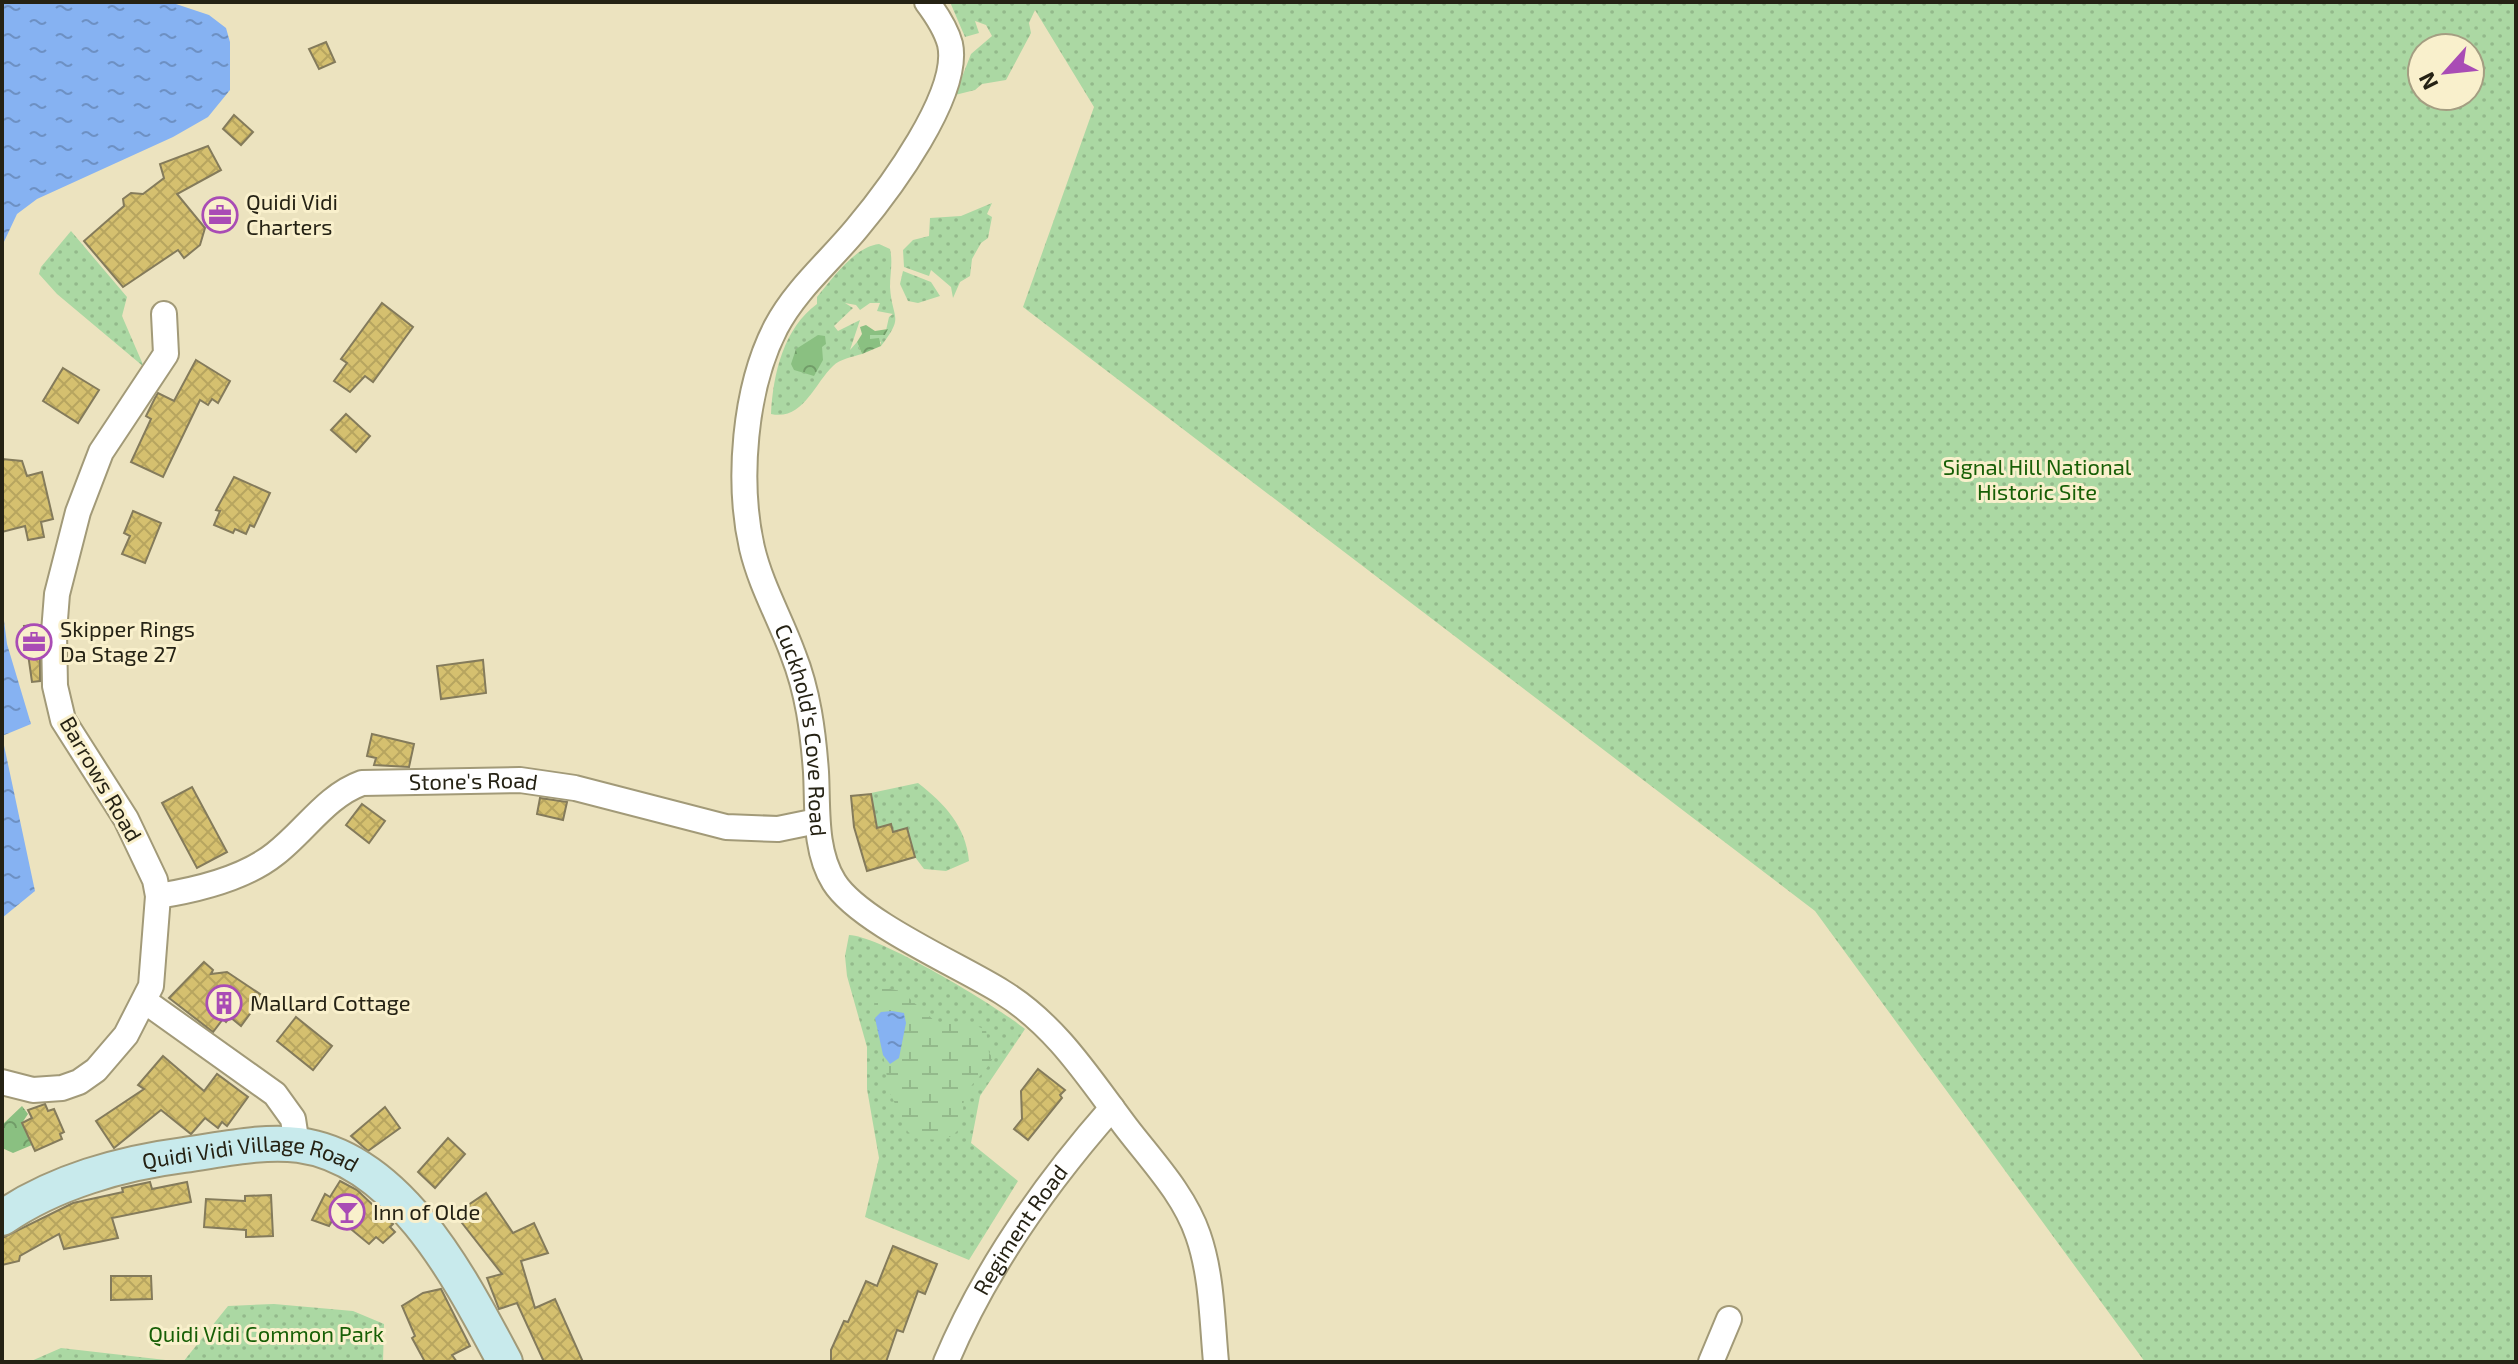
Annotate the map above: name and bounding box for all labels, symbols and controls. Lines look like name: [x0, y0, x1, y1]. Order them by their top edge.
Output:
north arrow: [2406, 32, 2486, 112]
text: N: [2412, 69, 2442, 95]
place label: Quidi Vidi Charters: [246, 188, 338, 239]
office icon: Quidi Vidi Charters: [201, 196, 239, 234]
park label: Signal Hill National Historic Site: [1943, 453, 2132, 504]
place label: Skipper Rings Da Stage 27: [60, 615, 195, 666]
street label: Cuckhold's Cove Road: [770, 620, 833, 837]
office icon: Skipper Rings Da Stage 27: [15, 623, 53, 661]
street label: Barrows Road: [56, 711, 148, 846]
street label: Stone's Road: [409, 766, 540, 794]
building icon: Mallard Cottage: [205, 984, 243, 1022]
place label: Mallard Cottage: [250, 989, 411, 1015]
street label: Quidi Vidi Village Road: [140, 1130, 364, 1176]
street label: Regiment Road: [967, 1159, 1072, 1299]
bar icon: Inn of Olde: [328, 1193, 366, 1231]
place label: Inn of Olde: [373, 1198, 480, 1224]
park label: Quidi Vidi Common Park: [148, 1320, 384, 1347]

